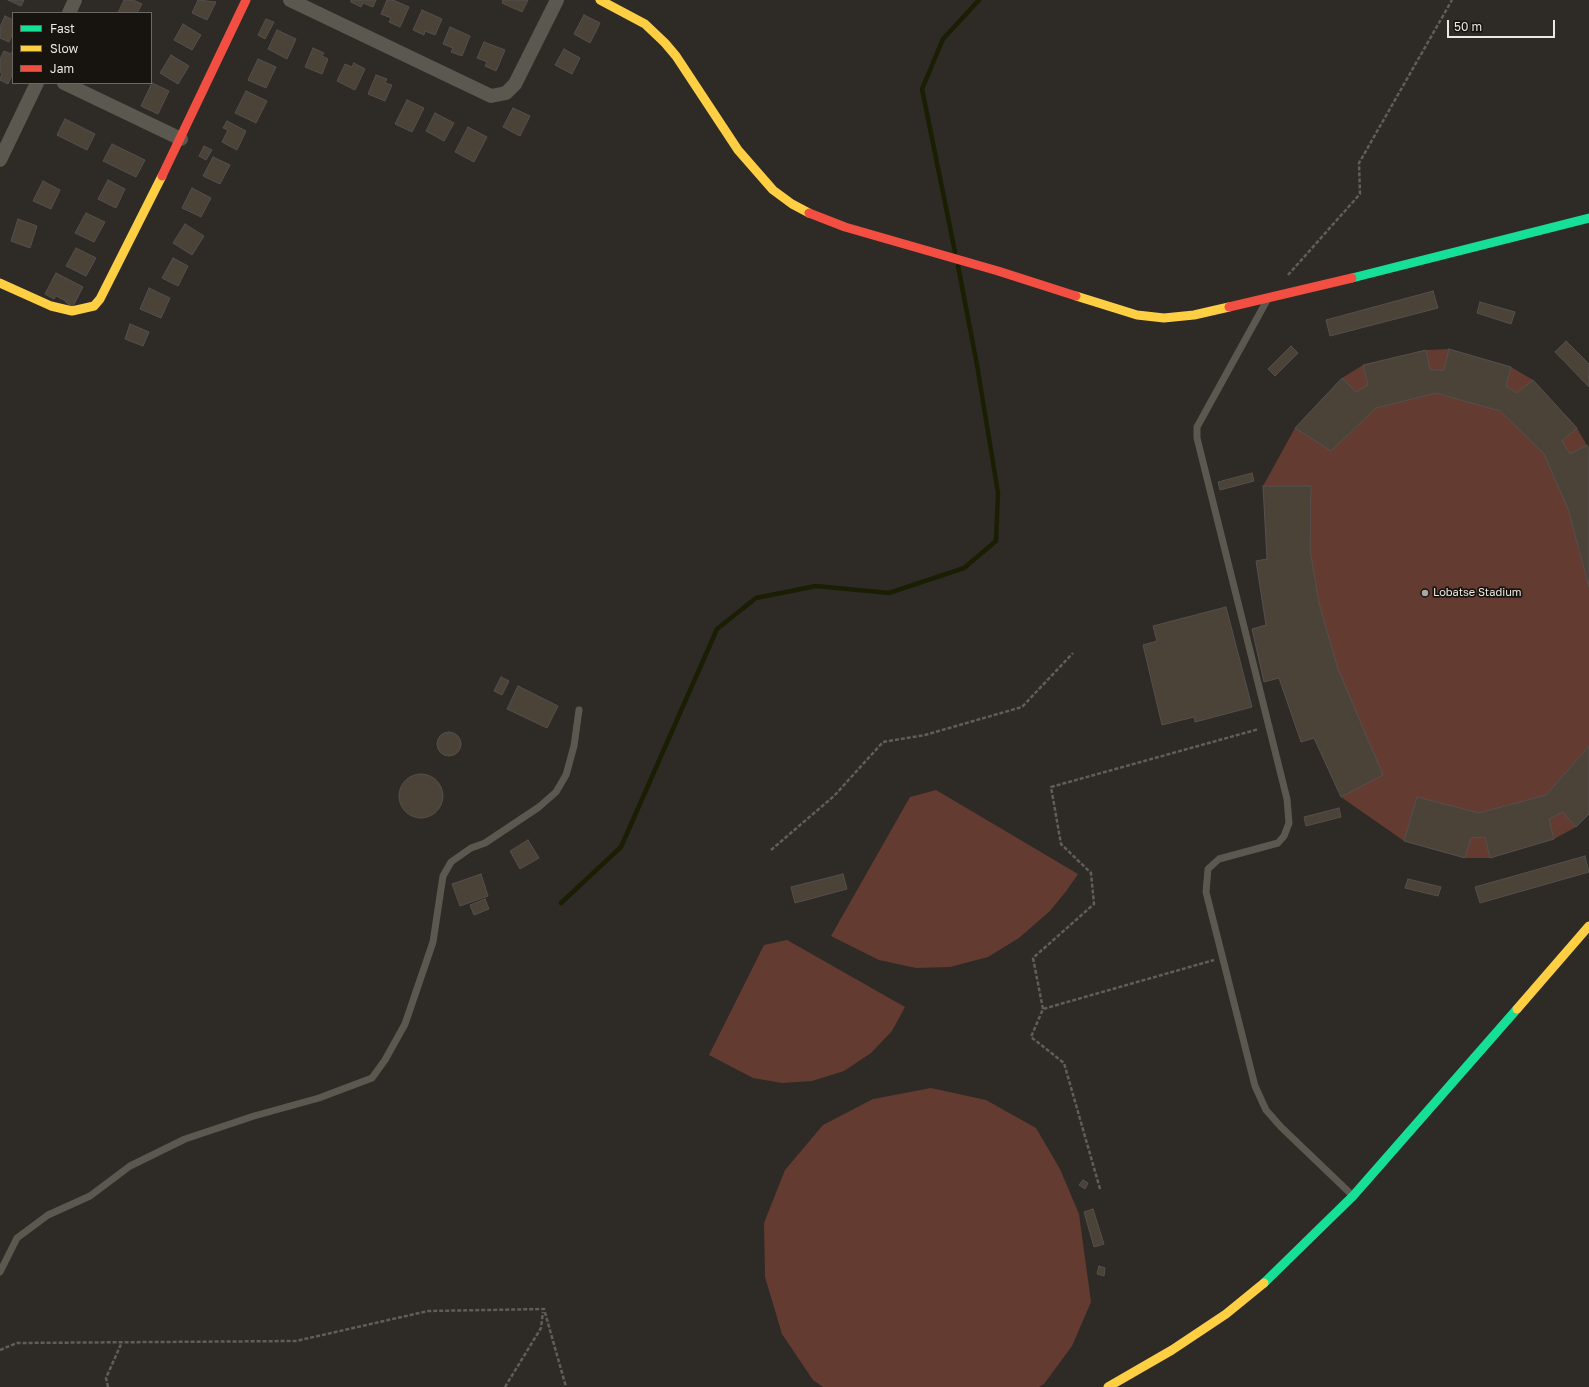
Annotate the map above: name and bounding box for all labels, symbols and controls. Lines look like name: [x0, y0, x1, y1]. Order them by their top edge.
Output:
legend: [12, 12, 152, 84]
scale bar: [1449, 12, 1557, 38]
text: 50 m: [1454, 19, 1482, 34]
text: Fast: [50, 21, 75, 36]
text: Slow: [50, 41, 78, 56]
text: Jam: [50, 61, 74, 76]
place label: Lobatse Stadium: [1433, 586, 1522, 600]
marker: Lobatse Stadium: [1420, 588, 1430, 598]

